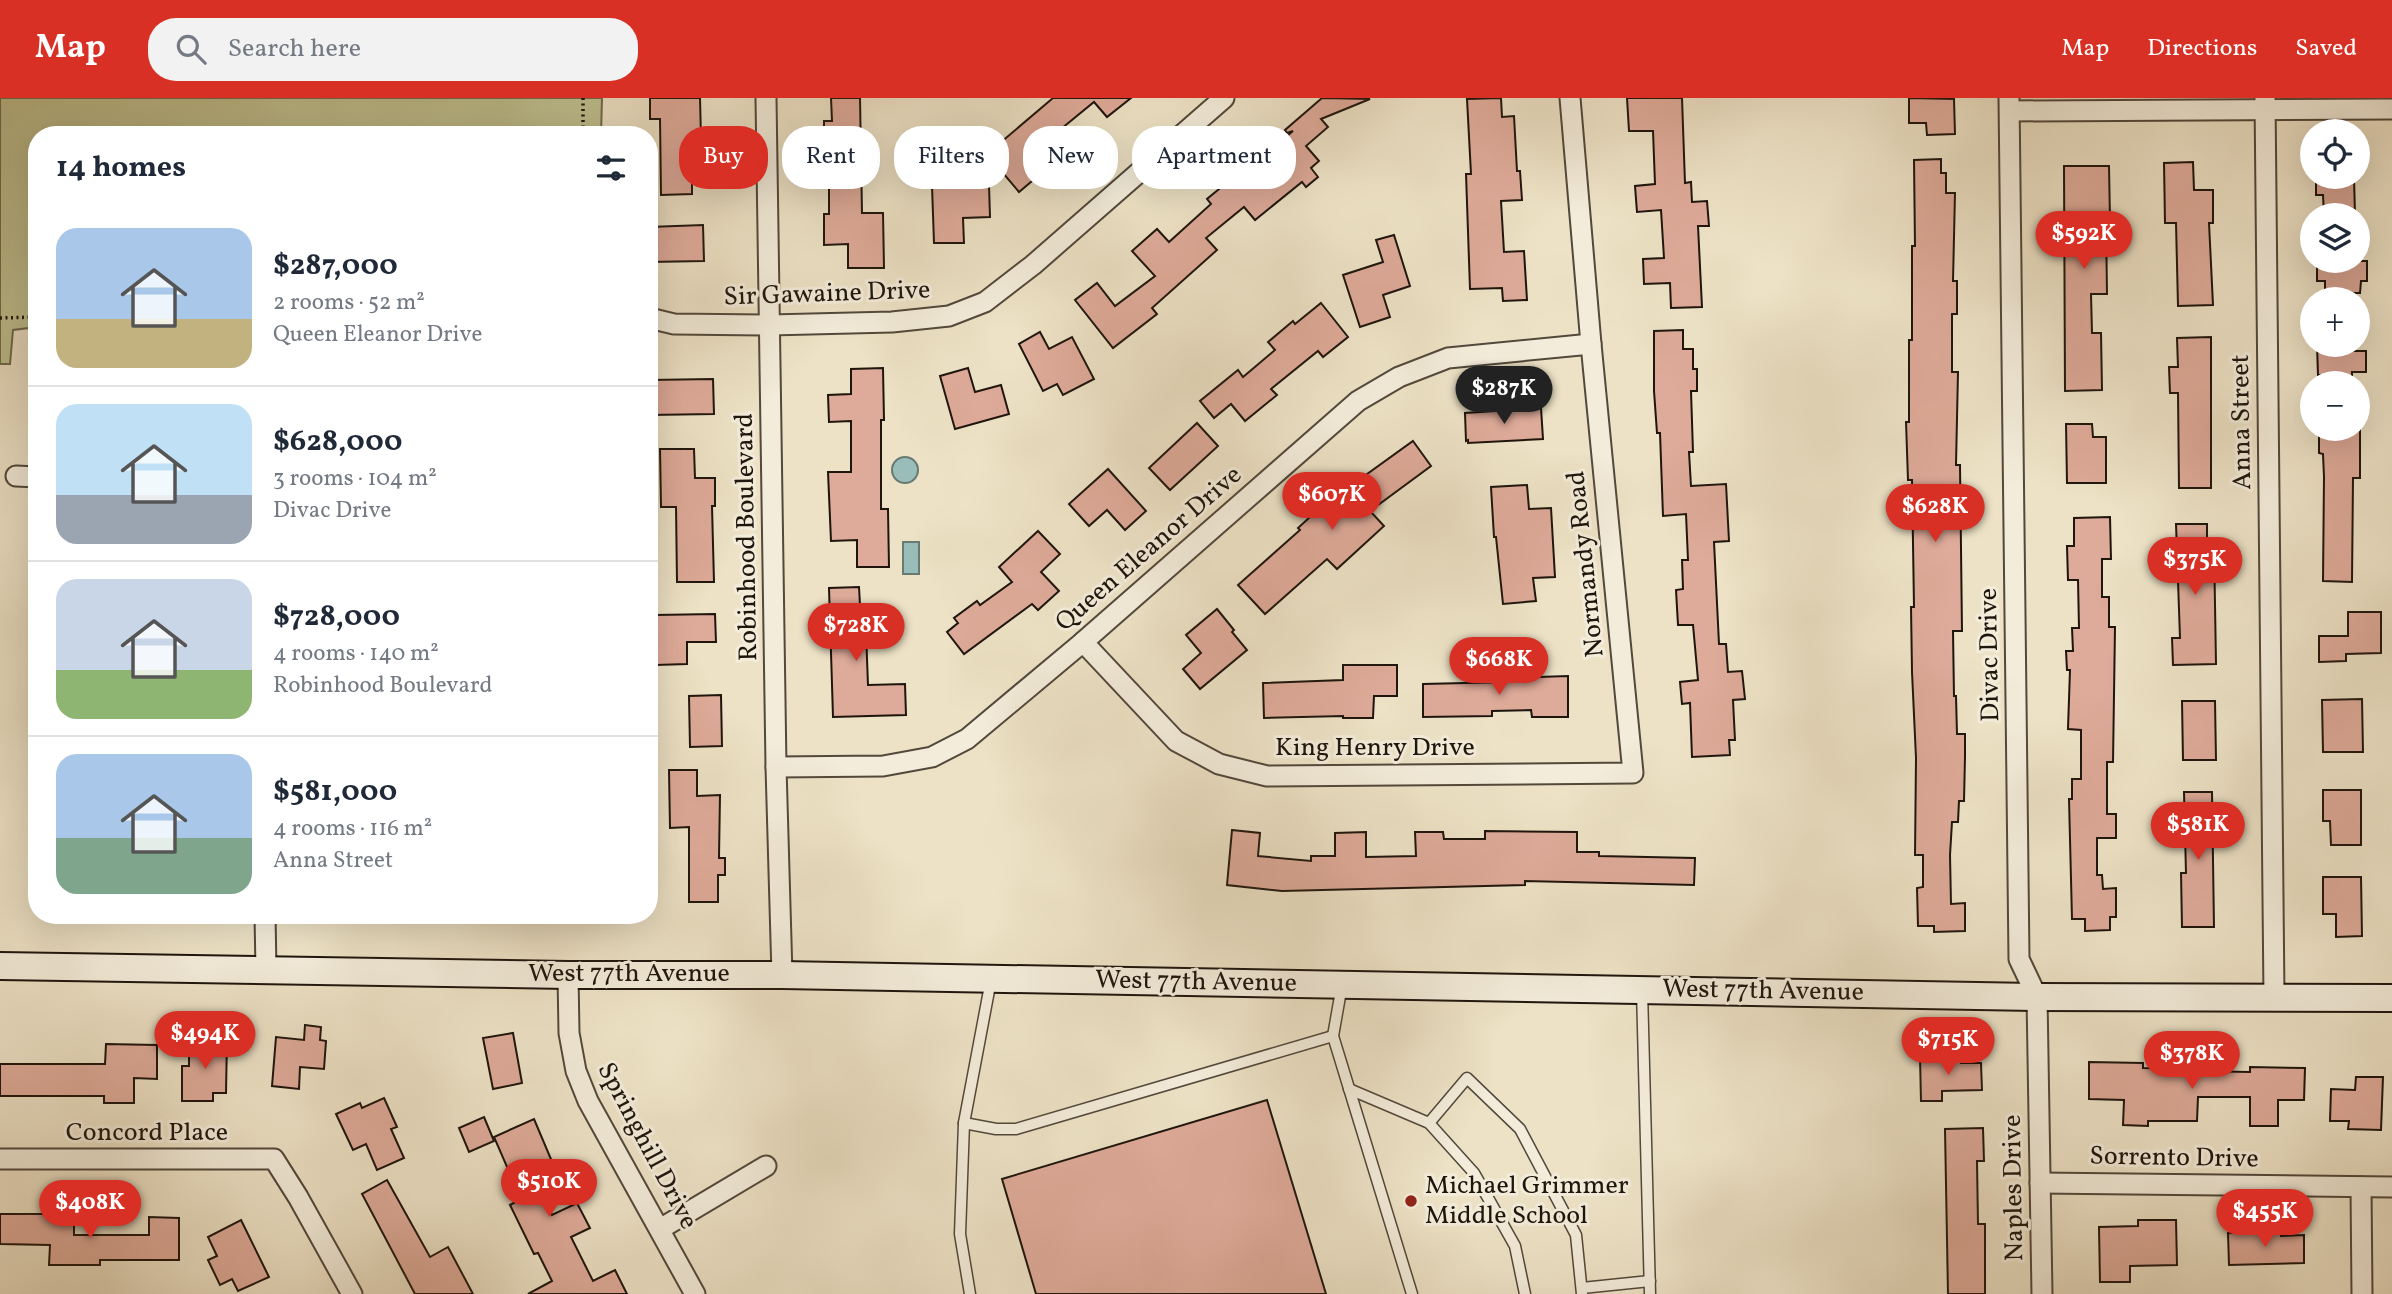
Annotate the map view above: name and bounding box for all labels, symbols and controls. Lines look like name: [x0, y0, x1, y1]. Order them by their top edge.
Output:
search box: [148, 18, 638, 81]
text: Map: [35, 26, 106, 72]
icon: search: [172, 30, 210, 68]
text: Search here: [228, 31, 361, 67]
text: Map: [2061, 32, 2109, 66]
text: Directions: [2147, 32, 2257, 66]
text: Saved: [2295, 32, 2357, 66]
map controls: [2300, 119, 2370, 441]
button: locate: [2300, 119, 2370, 189]
chip: Buy: [679, 126, 768, 189]
chip: Rent: [782, 126, 880, 189]
chip: Filters: [894, 126, 1009, 189]
chip: New: [1023, 126, 1118, 189]
chip: Apartment: [1132, 126, 1296, 189]
text: 14 homes: [56, 147, 186, 189]
icon: filters: [592, 149, 630, 187]
button: layers: [2300, 203, 2370, 273]
pin: $592K: [2035, 212, 2133, 271]
text: $592K: [2052, 218, 2117, 250]
text: $287,000: [273, 245, 398, 287]
icon: home: [112, 256, 196, 340]
street label: Sir Gawaine Drive: [723, 272, 931, 316]
text: 2 rooms · 52 m²: [273, 287, 425, 319]
button: +: [2300, 287, 2370, 357]
text: Queen Eleanor Drive: [273, 319, 482, 351]
street label: Anna Street: [2223, 354, 2261, 490]
pin: $287K: [1455, 366, 1553, 426]
button: −: [2300, 371, 2370, 441]
text: $287K: [1472, 373, 1536, 405]
street label: Robinhood Boulevard: [727, 413, 767, 661]
text: $628,000: [273, 421, 402, 463]
icon: home: [112, 432, 196, 516]
street label: Queen Eleanor Drive: [1048, 458, 1250, 640]
text: 3 rooms · 104 m²: [273, 463, 437, 495]
street label: Normandy Road: [1558, 469, 1614, 659]
pin: $607K: [1283, 472, 1381, 532]
text: $607K: [1298, 479, 1366, 511]
pin: $628K: [1886, 484, 1984, 544]
text: $628K: [1902, 491, 1968, 523]
text: Divac Drive: [273, 495, 391, 527]
pin: $375K: [2146, 538, 2244, 597]
text: $375K: [2163, 544, 2227, 576]
street label: Divac Drive: [1971, 588, 2009, 722]
text: $728,000: [273, 596, 400, 638]
pin: $728K: [807, 603, 905, 663]
icon: home: [112, 607, 196, 691]
text: $728K: [824, 610, 888, 642]
text: 4 rooms · 140 m²: [273, 638, 439, 670]
pin: $668K: [1450, 638, 1548, 697]
text: $668K: [1465, 644, 1533, 676]
text: Robinhood Boulevard: [273, 670, 493, 702]
street label: King Henry Drive: [1275, 730, 1475, 766]
text: $581,000: [273, 771, 397, 813]
icon: home: [112, 782, 196, 866]
pin: $581K: [2149, 802, 2247, 862]
text: $581K: [2167, 809, 2229, 841]
text: 4 rooms · 116 m²: [273, 813, 432, 845]
text: Anna Street: [273, 845, 393, 877]
street label: West 77th Avenue: [528, 956, 730, 992]
street label: West 77th Avenue: [1095, 962, 1297, 1002]
street label: West 77th Avenue: [1662, 971, 1864, 1011]
pin: $494K: [156, 1012, 254, 1071]
text: $494K: [170, 1018, 240, 1050]
pin: $715K: [1899, 1018, 1997, 1077]
text: $715K: [1918, 1024, 1978, 1056]
pin: $378K: [2143, 1032, 2241, 1091]
text: $378K: [2160, 1038, 2224, 1070]
street label: Springhill Drive: [588, 1056, 706, 1236]
street label: Naples Drive: [1995, 1114, 2033, 1262]
street label: Concord Place: [66, 1115, 228, 1151]
street label: Sorrento Drive: [2089, 1139, 2259, 1177]
pin: $510K: [500, 1160, 598, 1219]
text: $510K: [517, 1166, 581, 1198]
place label: Michael Grimmer Middle School: [1425, 1168, 1629, 1234]
pin: $408K: [41, 1180, 139, 1240]
text: $408K: [55, 1187, 125, 1219]
pin: $455K: [2216, 1190, 2314, 1249]
marker: Michael Grimmer Middle School: [1403, 1193, 1419, 1209]
text: $455K: [2232, 1196, 2298, 1228]

